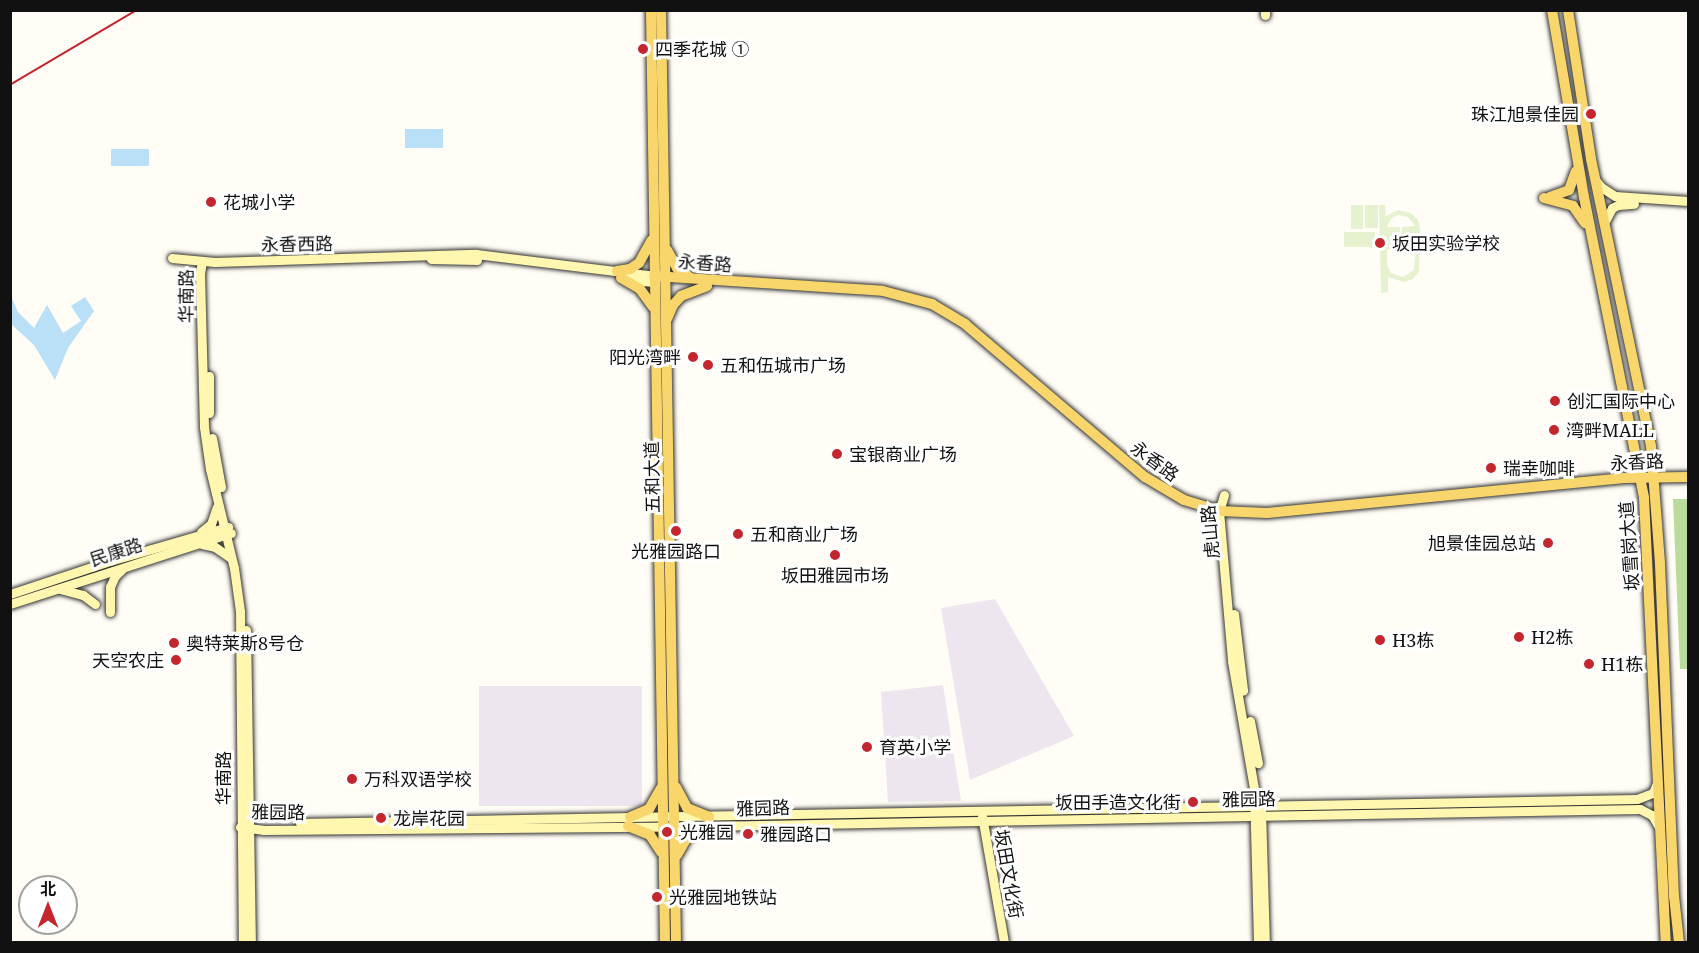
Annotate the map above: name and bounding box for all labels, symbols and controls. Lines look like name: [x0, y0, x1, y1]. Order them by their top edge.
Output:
place label: 四季花城 ①: [655, 38, 750, 60]
marker: 四季花城 ①: [636, 42, 650, 56]
place label: 珠江旭景佳园: [1471, 103, 1579, 125]
marker: 珠江旭景佳园: [1584, 107, 1598, 121]
place label: 花城小学: [223, 191, 295, 213]
marker: 花城小学: [204, 195, 218, 209]
place label: 坂田实验学校: [1392, 232, 1500, 254]
street label: 永香西路: [261, 233, 333, 255]
marker: 坂田实验学校: [1373, 236, 1387, 250]
street label: 永香路: [677, 250, 733, 276]
street label: 华南路: [175, 269, 197, 323]
place label: 阳光湾畔: [609, 346, 681, 368]
marker: 阳光湾畔: [686, 350, 700, 364]
place label: 五和伍城市广场: [720, 354, 846, 376]
marker: 五和伍城市广场: [701, 358, 715, 372]
place label: 创汇国际中心: [1567, 390, 1675, 412]
marker: 创汇国际中心: [1548, 394, 1562, 408]
place label: 湾畔MALL: [1566, 419, 1654, 441]
marker: 湾畔MALL: [1547, 423, 1561, 437]
street label: 永香路: [1127, 436, 1183, 486]
street label: 五和大道: [641, 441, 663, 513]
place label: 宝银商业广场: [849, 443, 957, 465]
marker: 宝银商业广场: [830, 447, 844, 461]
street label: 永香路: [1609, 450, 1665, 474]
place label: 瑞幸咖啡: [1503, 457, 1575, 479]
marker: 瑞幸咖啡: [1484, 461, 1498, 475]
street label: 坂雪岗大道: [1615, 500, 1643, 592]
street label: 虎山路: [1197, 504, 1223, 560]
place label: 五和商业广场: [750, 523, 858, 545]
marker: 光雅园路口: [669, 524, 683, 538]
marker: 五和商业广场: [731, 527, 745, 541]
place label: 旭景佳园总站: [1428, 532, 1536, 554]
street label: 民康路: [87, 533, 145, 571]
marker: 旭景佳园总站: [1541, 536, 1555, 550]
place label: 光雅园路口: [631, 540, 721, 562]
marker: 坂田雅园市场: [828, 548, 842, 562]
place label: 坂田雅园市场: [781, 564, 889, 586]
place label: H2栋: [1531, 626, 1573, 648]
place label: H3栋: [1392, 629, 1434, 651]
marker: H2栋: [1512, 630, 1526, 644]
place label: 奥特莱斯8号仓: [186, 632, 304, 654]
marker: H3栋: [1373, 633, 1387, 647]
marker: 奥特莱斯8号仓: [167, 636, 181, 650]
place label: 天空农庄: [92, 649, 164, 671]
marker: 天空农庄: [169, 653, 183, 667]
place label: H1栋: [1601, 653, 1643, 675]
marker: H1栋: [1582, 657, 1596, 671]
place label: 育英小学: [879, 736, 951, 758]
marker: 育英小学: [860, 740, 874, 754]
street label: 华南路: [212, 751, 234, 805]
place label: 万科双语学校: [364, 768, 472, 790]
marker: 万科双语学校: [345, 772, 359, 786]
street label: 雅园路: [1222, 788, 1276, 810]
place label: 坂田手造文化街: [1055, 791, 1181, 813]
marker: 坂田手造文化街: [1186, 795, 1200, 809]
street label: 雅园路: [736, 796, 790, 820]
street label: 雅园路: [251, 801, 305, 823]
place label: 龙岸花园: [393, 807, 465, 829]
marker: 龙岸花园: [374, 811, 388, 825]
place label: 光雅园: [680, 821, 734, 843]
marker: 光雅园: [658, 823, 676, 841]
place label: 雅园路口: [760, 823, 832, 845]
marker: 雅园路口: [741, 827, 755, 841]
street label: 坂田文化街: [991, 828, 1027, 920]
north arrow: [18, 875, 78, 935]
text: 北: [40, 878, 56, 900]
place label: 光雅园地铁站: [669, 886, 777, 908]
marker: 光雅园地铁站: [650, 890, 664, 904]

